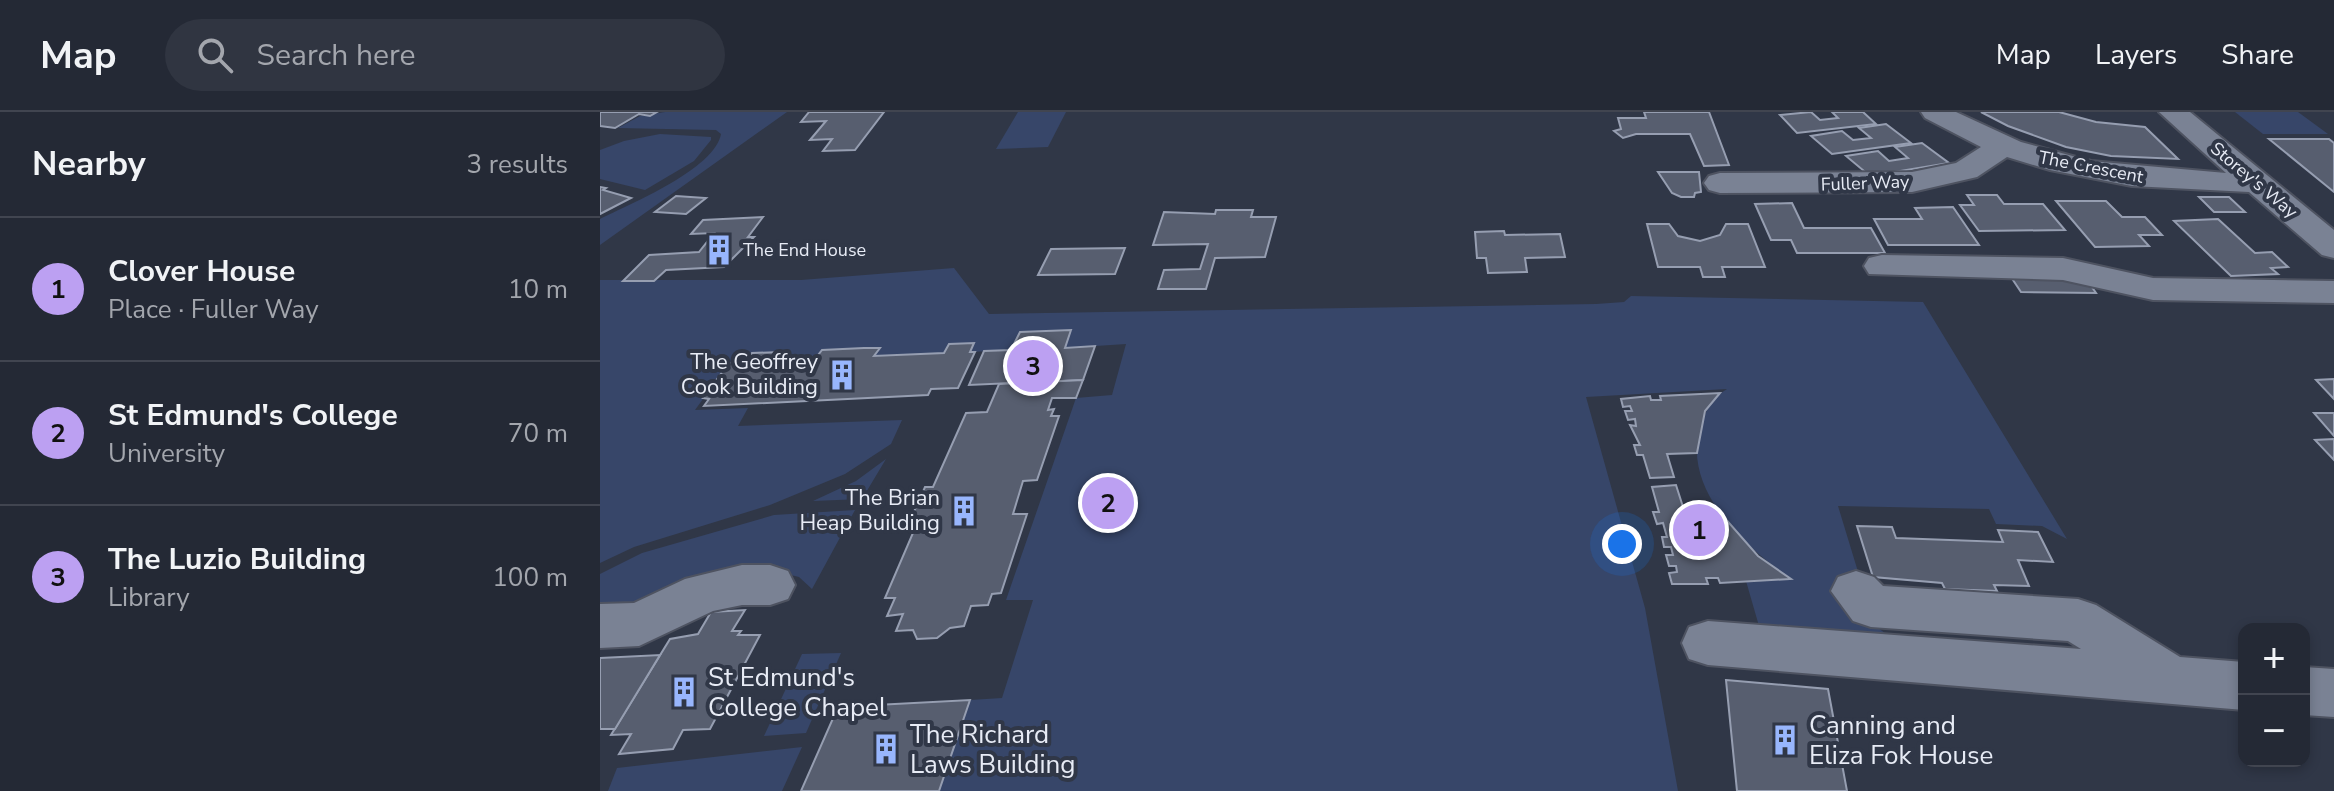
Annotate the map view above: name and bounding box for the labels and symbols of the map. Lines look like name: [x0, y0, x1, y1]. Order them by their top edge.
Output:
street label: Storey's Way: [2205, 136, 2303, 224]
street label: The Crescent: [2037, 145, 2146, 189]
street label: Fuller Way: [1820, 169, 1910, 197]
building icon: The End House: [702, 233, 736, 267]
place label: The End House: [743, 238, 866, 262]
pin: 3: [1007, 336, 1059, 396]
place label: The Geoffrey Cook Building: [681, 347, 819, 402]
building icon: The Geoffrey Cook Building: [825, 358, 859, 392]
pin: 2: [1082, 473, 1134, 533]
place label: The Brian Heap Building: [799, 483, 940, 538]
building icon: The Brian Heap Building: [947, 494, 981, 528]
pin: 1: [1673, 500, 1725, 560]
your location: [1602, 524, 1642, 564]
place label: St Edmund's College Chapel: [708, 660, 887, 725]
building icon: St Edmund's College Chapel: [667, 675, 701, 709]
place label: Canning and Eliza Fok House: [1809, 708, 1993, 773]
place label: The Richard Laws Building: [910, 717, 1076, 782]
building icon: Canning and Eliza Fok House: [1768, 723, 1802, 757]
building icon: The Richard Laws Building: [869, 732, 903, 766]

